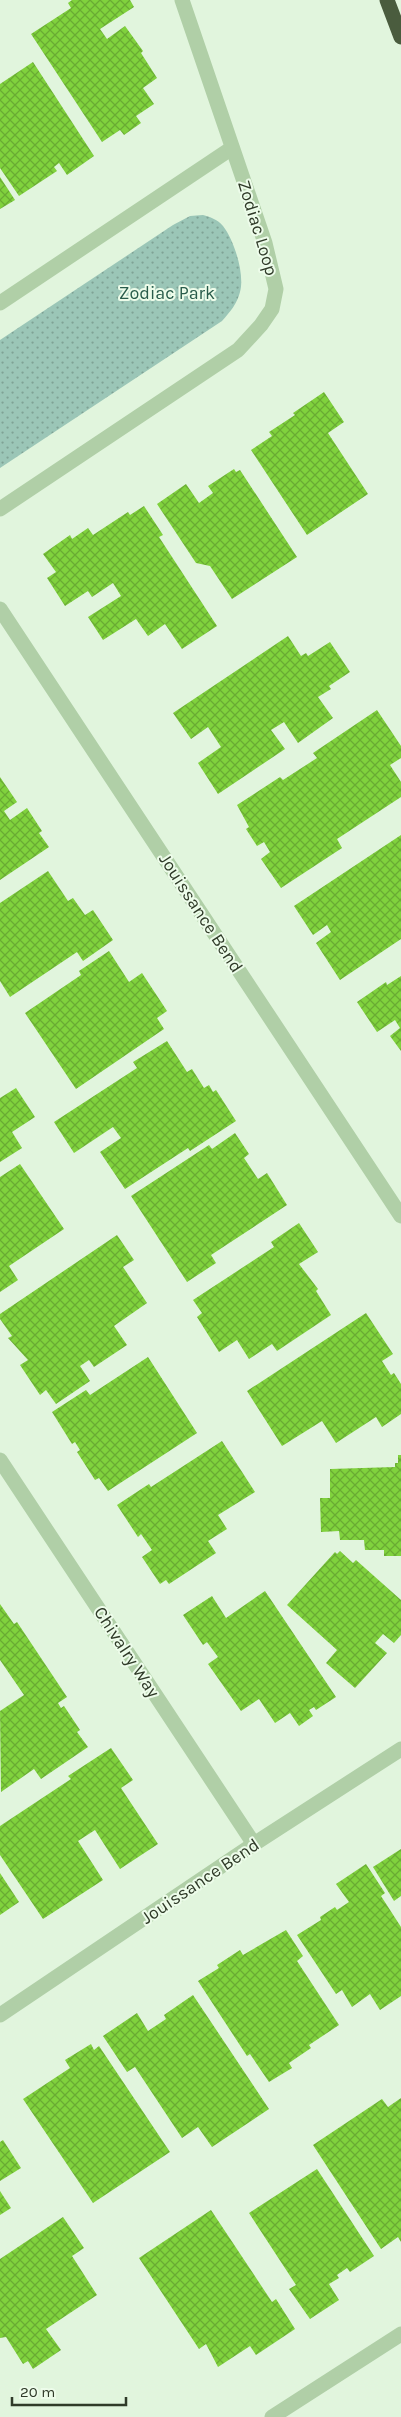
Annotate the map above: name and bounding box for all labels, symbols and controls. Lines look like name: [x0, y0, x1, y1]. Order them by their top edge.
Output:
street label: Zodiac Loop: [233, 178, 283, 278]
park label: Zodiac Park: [119, 282, 215, 304]
street label: Jouissance Bend: [154, 849, 248, 977]
street label: Chivalry Way: [89, 1602, 165, 1702]
street label: Jouissance Bend: [137, 1833, 263, 1929]
scale bar: [12, 2374, 126, 2406]
text: 20 m: [20, 2383, 55, 2401]

